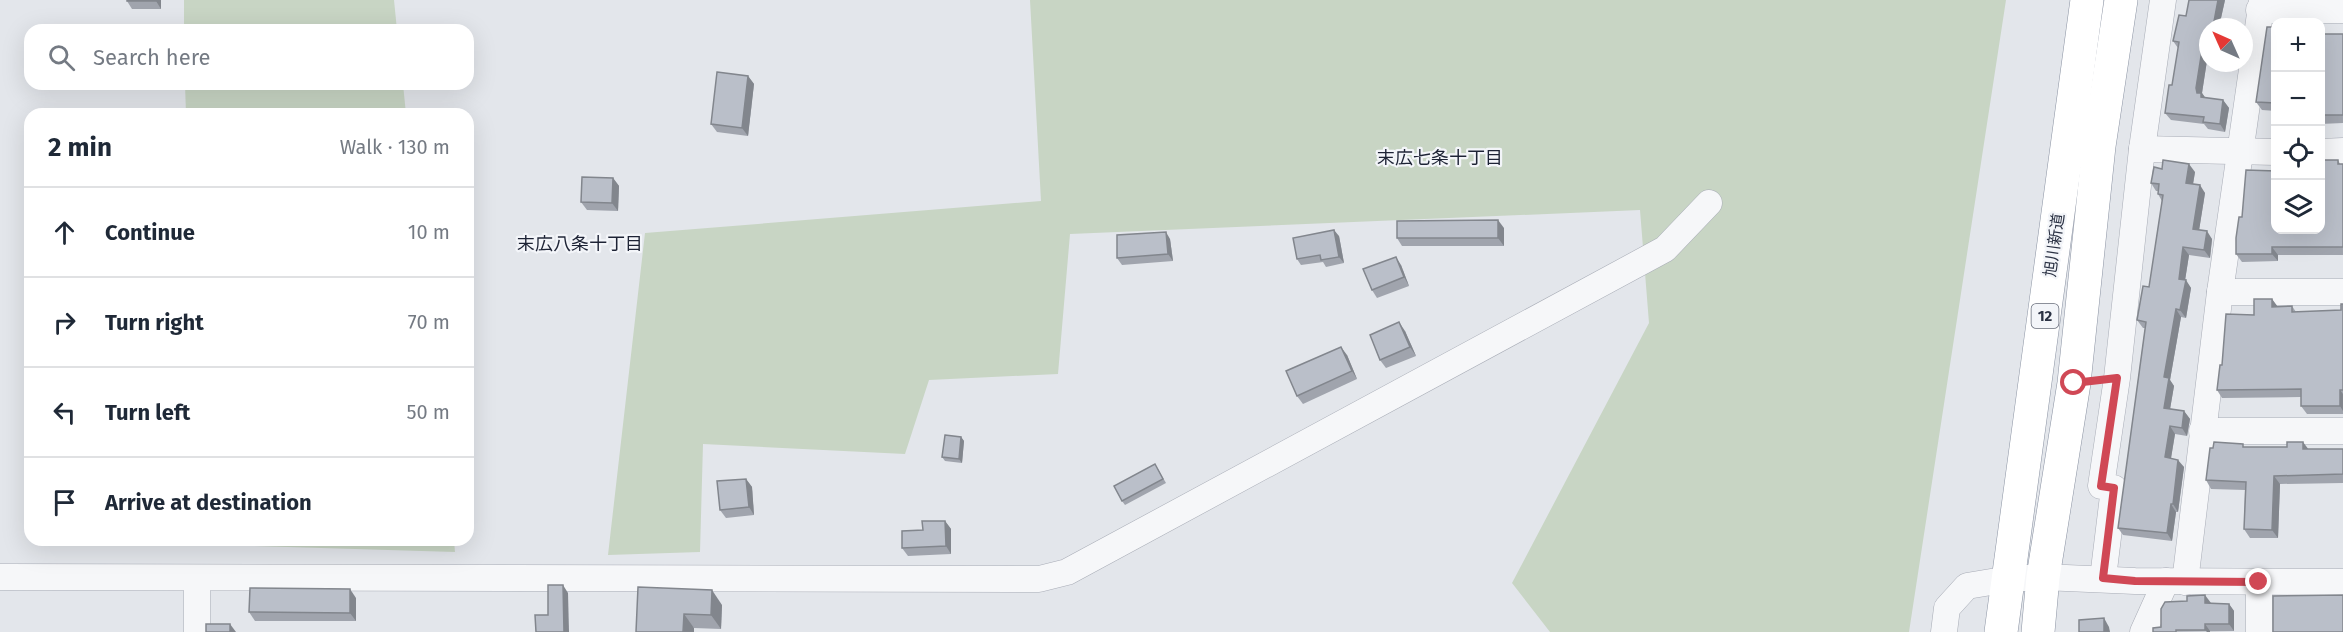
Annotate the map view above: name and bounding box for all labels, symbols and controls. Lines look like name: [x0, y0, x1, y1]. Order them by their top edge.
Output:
north arrow: [2199, 18, 2253, 72]
map controls: [2271, 18, 2325, 234]
button: +: [2271, 18, 2325, 72]
search box: [24, 24, 474, 90]
icon: search: [45, 41, 78, 74]
text: Search here: [93, 44, 211, 71]
button: −: [2271, 72, 2325, 126]
button: locate: [2271, 126, 2325, 180]
text: 2 min: [48, 132, 112, 163]
text: Walk · 130 m: [340, 135, 450, 159]
district label: 末広七条十丁目: [1377, 147, 1503, 169]
button: layers: [2271, 180, 2325, 234]
street label: 旭川新道: [2040, 212, 2068, 278]
icon: ahead: [48, 216, 81, 249]
text: Continue: [105, 219, 195, 246]
text: 10 m: [408, 220, 450, 244]
district label: 末広八条十丁目: [517, 233, 643, 255]
road number: 12: [2032, 304, 2058, 328]
icon: right: [48, 306, 81, 339]
text: Turn right: [105, 309, 204, 336]
text: 70 m: [408, 310, 450, 334]
route start: [2060, 369, 2086, 395]
icon: left: [48, 396, 81, 429]
text: Turn left: [105, 399, 190, 426]
text: 50 m: [406, 400, 450, 424]
icon: arrive: [48, 486, 81, 519]
text: Arrive at destination: [105, 489, 312, 516]
route end: [2245, 568, 2271, 594]

